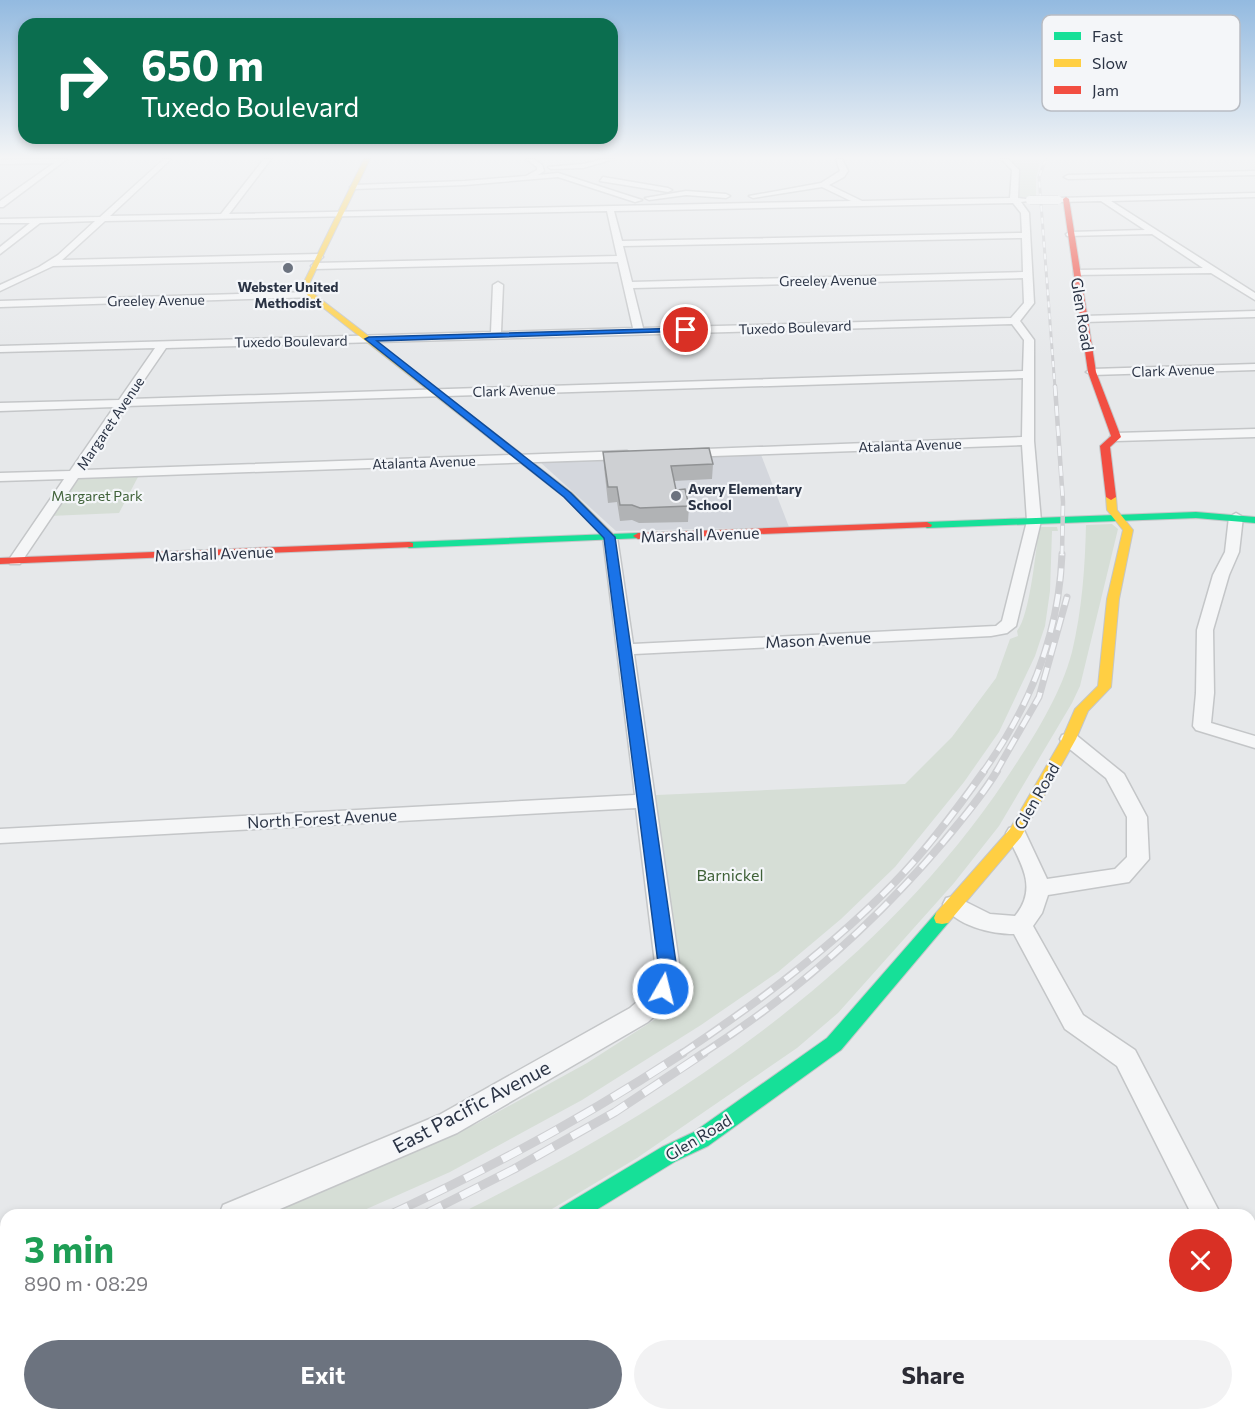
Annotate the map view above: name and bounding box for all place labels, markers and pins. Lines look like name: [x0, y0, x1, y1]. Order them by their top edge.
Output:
marker: Webster United Methodist: [281, 261, 295, 275]
place label: Webster United Methodist: [238, 278, 338, 311]
pin: [660, 304, 711, 355]
place label: Avery Elementary School: [688, 480, 802, 513]
marker: Avery Elementary School: [669, 489, 683, 503]

